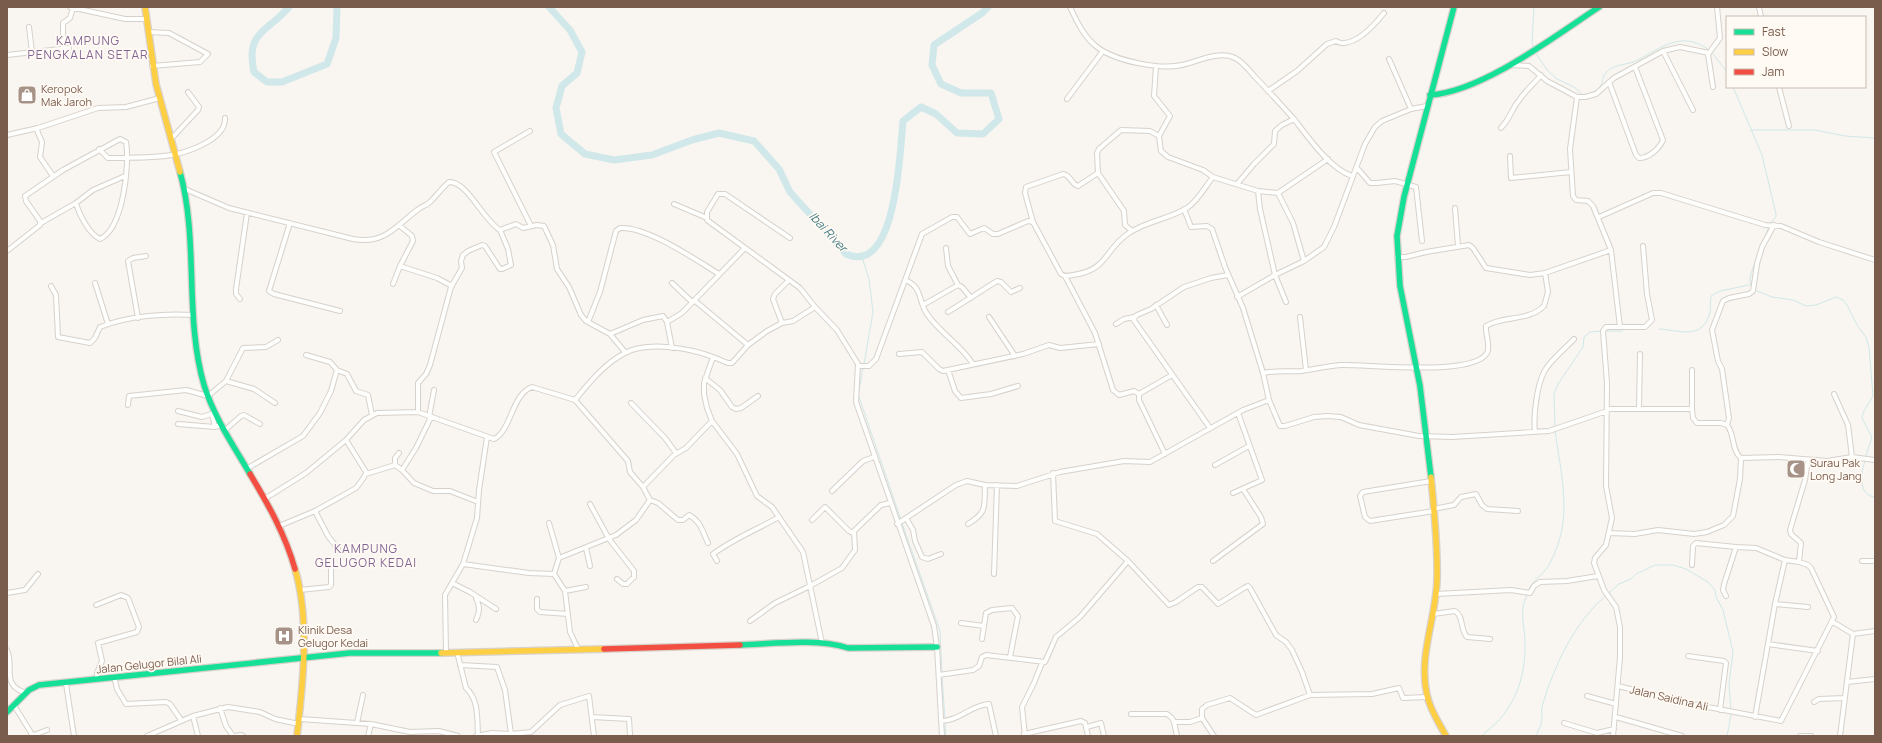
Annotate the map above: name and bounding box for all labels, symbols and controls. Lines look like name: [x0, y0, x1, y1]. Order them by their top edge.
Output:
legend: [1726, 16, 1866, 88]
text: Fast: [1762, 23, 1786, 40]
district label: KAMPUNG PENGKALAN SETAR: [27, 32, 149, 63]
text: Slow: [1762, 43, 1788, 60]
text: Jam: [1762, 63, 1784, 80]
place label: Keropok Mak Jaroh: [41, 81, 92, 109]
shop icon: Keropok Mak Jaroh: [16, 84, 38, 106]
water label: Ibai River: [805, 208, 853, 257]
place label: Surau Pak Long Jang: [1810, 455, 1862, 483]
mosque icon: Surau Pak Long Jang: [1785, 458, 1807, 480]
district label: KAMPUNG GELUGOR KEDAI: [315, 540, 417, 571]
place label: Klinik Desa Gelugor Kedai: [298, 622, 368, 650]
hospital icon: Klinik Desa Gelugor Kedai: [273, 625, 295, 647]
street label: Jalan Gelugor Bilal Ali: [95, 651, 202, 677]
street label: Jalan Saidina Ali: [1628, 681, 1710, 714]

